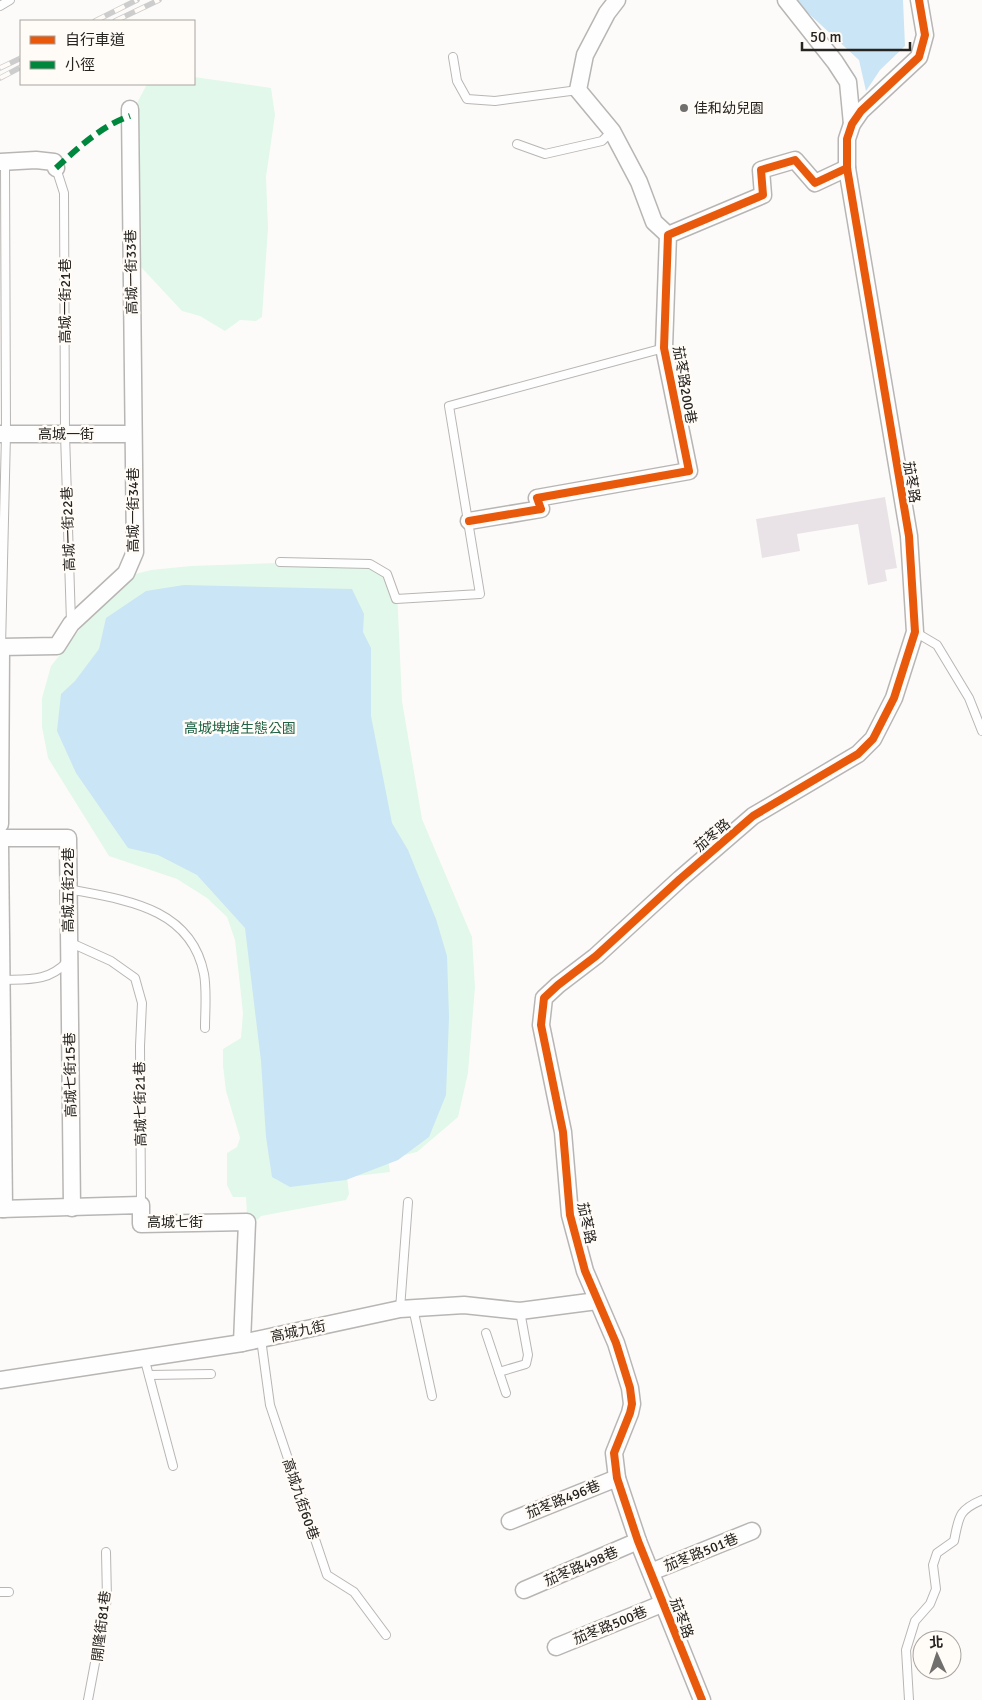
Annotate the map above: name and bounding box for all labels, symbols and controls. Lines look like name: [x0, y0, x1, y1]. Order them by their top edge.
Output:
legend: [20, 20, 195, 85]
scale bar: [802, 20, 910, 52]
text: 50 m: [810, 28, 841, 46]
text: 自行車道: [65, 31, 125, 49]
text: 小徑: [65, 56, 95, 74]
place label: 佳和幼兒園: [694, 100, 764, 117]
marker: 佳和幼兒園: [678, 102, 690, 114]
street label: 高城一街33巷: [122, 229, 141, 315]
street label: 高城一街21巷: [57, 258, 74, 344]
street label: 茄苳路200巷: [669, 345, 700, 425]
street label: 高城一街: [38, 426, 94, 443]
street label: 茄苳路: [900, 460, 923, 504]
street label: 高城一街34巷: [125, 467, 142, 553]
street label: 高城一街22巷: [59, 486, 78, 572]
park label: 高城埤塘生態公園: [184, 720, 296, 737]
street label: 茄苳路: [691, 815, 734, 855]
street label: 高城五街22巷: [60, 847, 77, 933]
street label: 高城七街15巷: [61, 1032, 80, 1118]
street label: 高城七街21巷: [131, 1061, 150, 1147]
street label: 茄苳路: [574, 1201, 599, 1245]
street label: 高城七街: [147, 1214, 203, 1231]
street label: 高城九街: [269, 1317, 327, 1346]
street label: 高城九街60巷: [279, 1456, 322, 1542]
street label: 茄苳路496巷: [524, 1477, 603, 1522]
street label: 茄苳路501巷: [662, 1530, 741, 1575]
street label: 茄苳路498巷: [542, 1543, 621, 1590]
street label: 開隆街81巷: [89, 1590, 114, 1662]
street label: 茄苳路: [666, 1596, 697, 1641]
street label: 茄苳路500巷: [571, 1603, 650, 1648]
north arrow: [912, 1630, 962, 1680]
text: 北: [929, 1634, 944, 1651]

